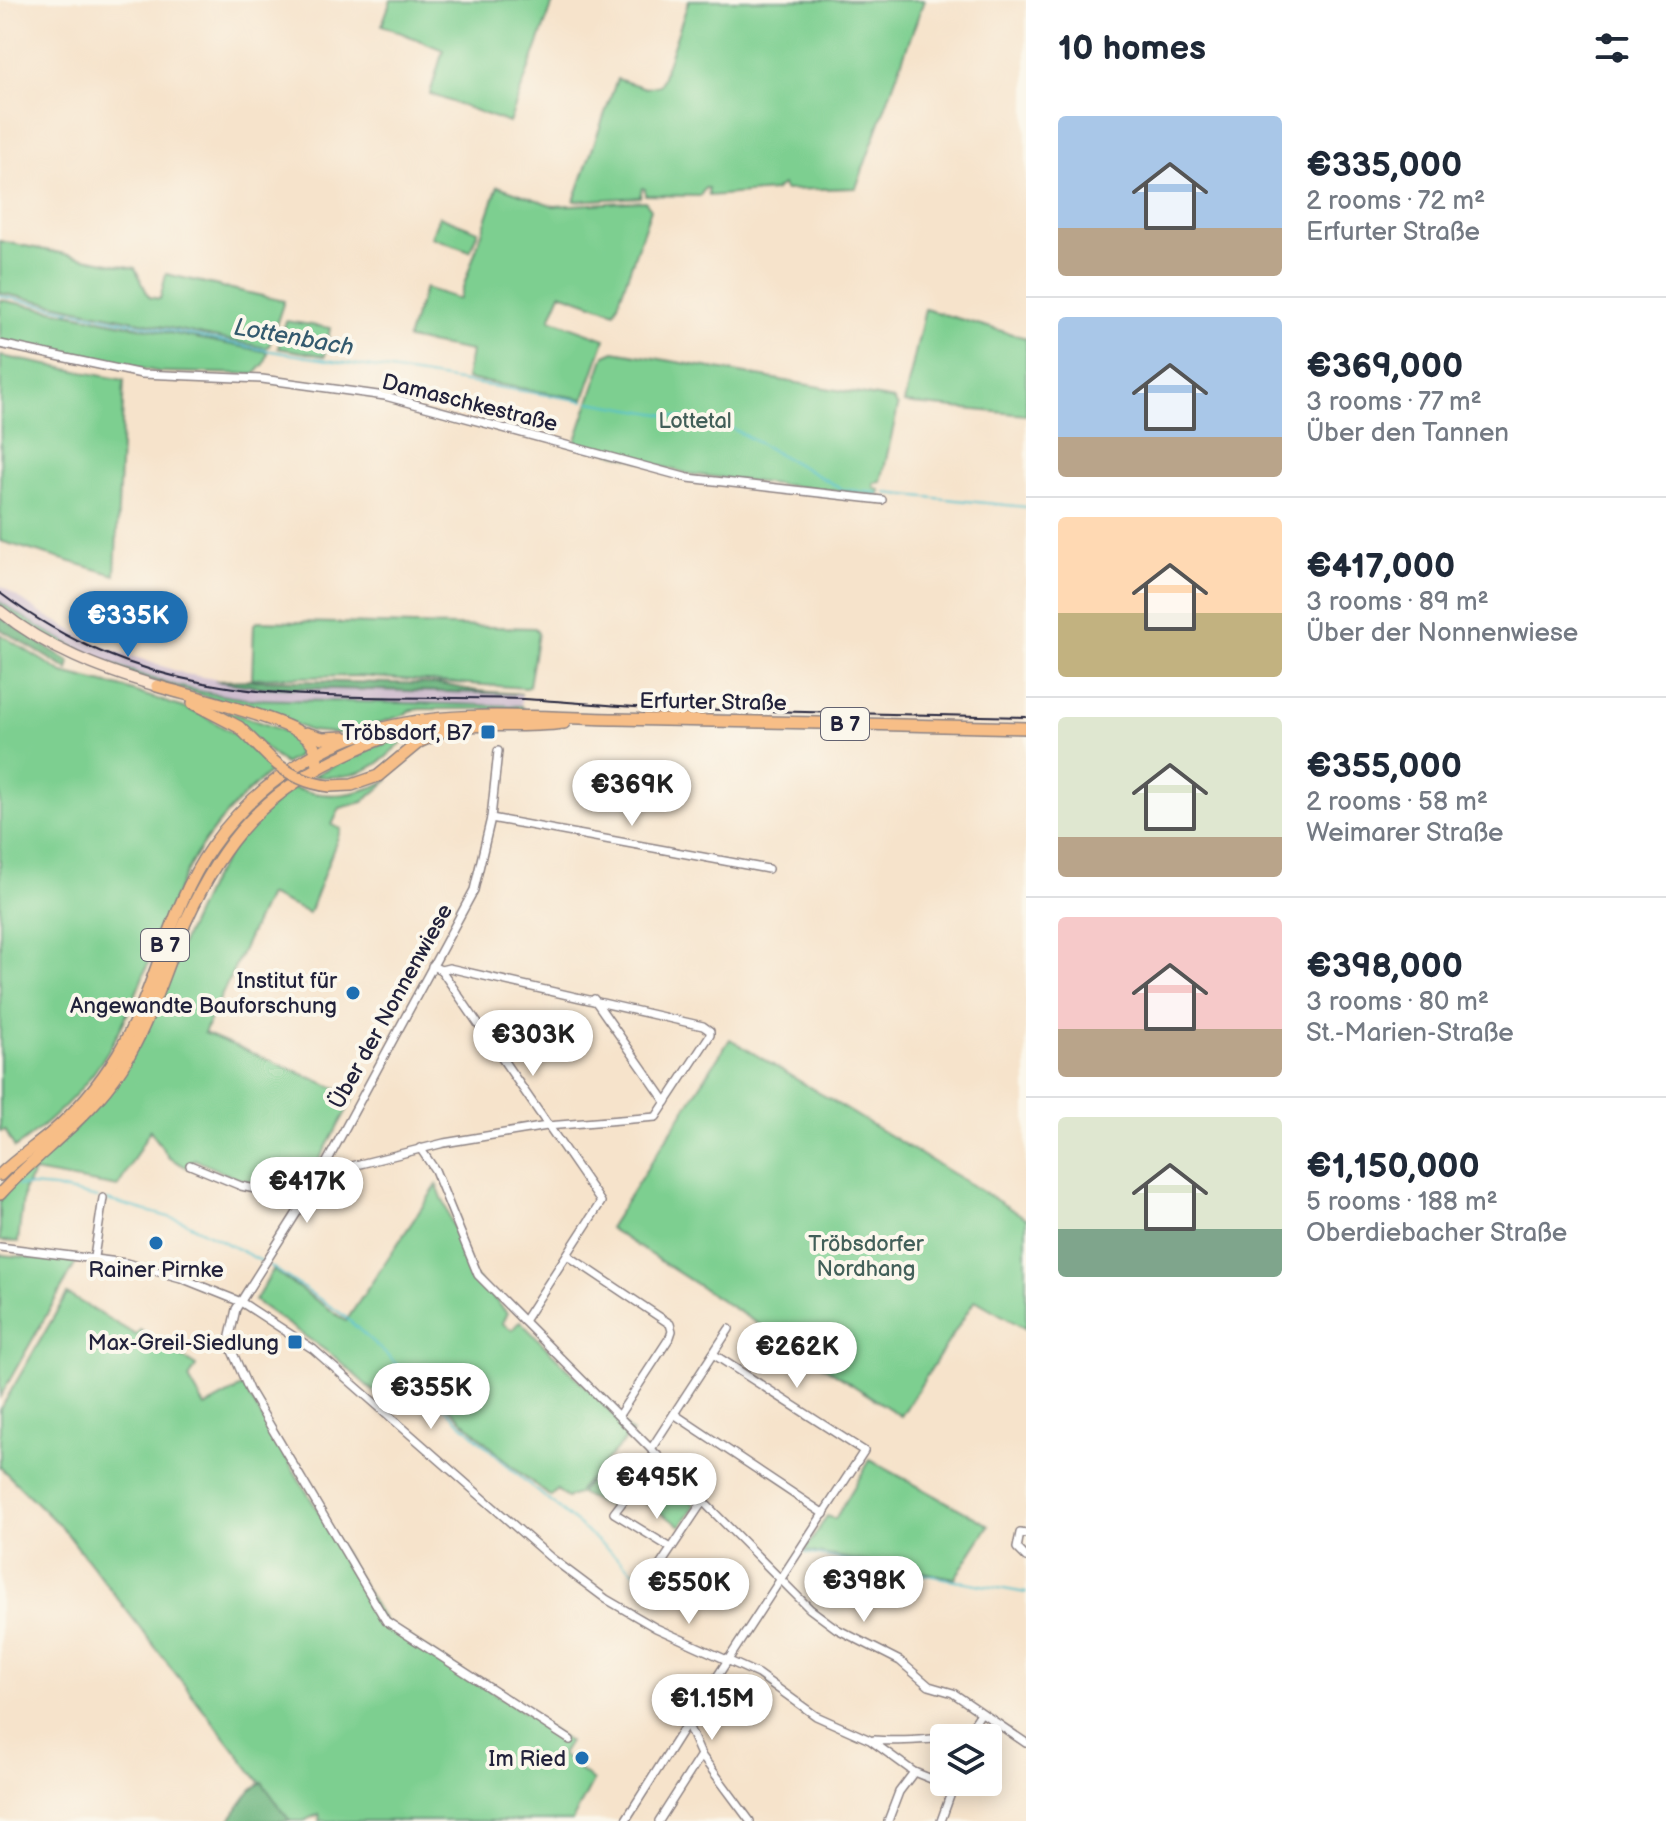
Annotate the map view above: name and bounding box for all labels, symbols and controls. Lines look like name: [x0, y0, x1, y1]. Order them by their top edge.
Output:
icon: filters: [1590, 26, 1634, 70]
text: 10 homes: [1058, 28, 1206, 69]
text: €335,000: [1306, 145, 1462, 186]
icon: home: [1122, 148, 1218, 244]
text: 2 rooms · 72 m²: [1306, 186, 1485, 217]
text: Erfurter Straße: [1306, 217, 1480, 248]
water label: Lottenbach: [232, 313, 356, 362]
text: €369,000: [1306, 346, 1463, 387]
icon: home: [1122, 349, 1218, 445]
street label: Damaschkestraße: [379, 369, 560, 438]
text: 3 rooms · 77 m²: [1306, 387, 1482, 418]
park label: Lottetal: [658, 408, 732, 435]
text: Über den Tannen: [1306, 418, 1509, 449]
text: €417,000: [1306, 546, 1455, 587]
icon: home: [1122, 549, 1218, 645]
text: 3 rooms · 89 m²: [1306, 587, 1489, 618]
pin: €335K: [72, 591, 184, 659]
text: €335K: [87, 601, 169, 632]
text: Über der Nonnenwiese: [1306, 618, 1578, 649]
street label: Erfurter Straße: [639, 688, 787, 717]
road number: B 7: [821, 708, 869, 740]
place label: Tröbsdorf, B7: [341, 720, 472, 747]
marker: Tröbsdorf, B7: [479, 723, 497, 741]
text: €355,000: [1306, 746, 1462, 787]
icon: home: [1122, 749, 1218, 845]
pin: €369K: [576, 760, 688, 828]
text: €369K: [590, 770, 674, 801]
text: 2 rooms · 58 m²: [1306, 787, 1488, 818]
text: Weimarer Straße: [1306, 818, 1503, 849]
street label: Über der Nonnenwiese: [323, 899, 459, 1114]
road number: B 7: [141, 929, 189, 961]
text: €398,000: [1306, 946, 1463, 987]
icon: home: [1122, 949, 1218, 1045]
place label: Institut für Angewandte Bauforschung: [70, 968, 338, 1020]
marker: Institut für Angewandte Bauforschung: [344, 984, 362, 1002]
text: 3 rooms · 80 m²: [1306, 987, 1489, 1018]
pin: €303K: [477, 1010, 589, 1078]
text: St.-Marien-Straße: [1306, 1018, 1514, 1049]
text: €303K: [491, 1020, 575, 1051]
text: €1,150,000: [1306, 1146, 1480, 1187]
icon: home: [1122, 1149, 1218, 1245]
pin: €417K: [251, 1157, 363, 1225]
text: €417K: [268, 1167, 346, 1198]
text: 5 rooms · 188 m²: [1306, 1187, 1498, 1218]
text: Oberdiebacher Straße: [1306, 1218, 1567, 1249]
park label: Tröbsdorfer Nordhang: [808, 1231, 925, 1283]
marker: Rainer Pirnke: [147, 1234, 165, 1252]
place label: Rainer Pirnke: [88, 1257, 224, 1284]
pin: €262K: [741, 1322, 853, 1390]
place label: Max-Greil-Siedlung: [88, 1330, 279, 1357]
text: €262K: [755, 1332, 839, 1363]
marker: Max-Greil-Siedlung: [286, 1333, 304, 1351]
pin: €355K: [375, 1363, 487, 1431]
text: €355K: [390, 1373, 472, 1404]
pin: €495K: [601, 1453, 713, 1521]
text: €495K: [616, 1463, 698, 1494]
pin: €398K: [808, 1556, 920, 1624]
pin: €550K: [633, 1558, 745, 1626]
text: €398K: [822, 1566, 906, 1597]
text: €550K: [647, 1568, 731, 1599]
pin: €1.15M: [647, 1674, 777, 1742]
text: €1.15M: [670, 1684, 754, 1715]
map controls: [930, 1724, 1002, 1796]
button: layers: [930, 1724, 1002, 1796]
place label: Im Ried: [489, 1746, 566, 1773]
marker: Im Ried: [573, 1749, 591, 1767]

